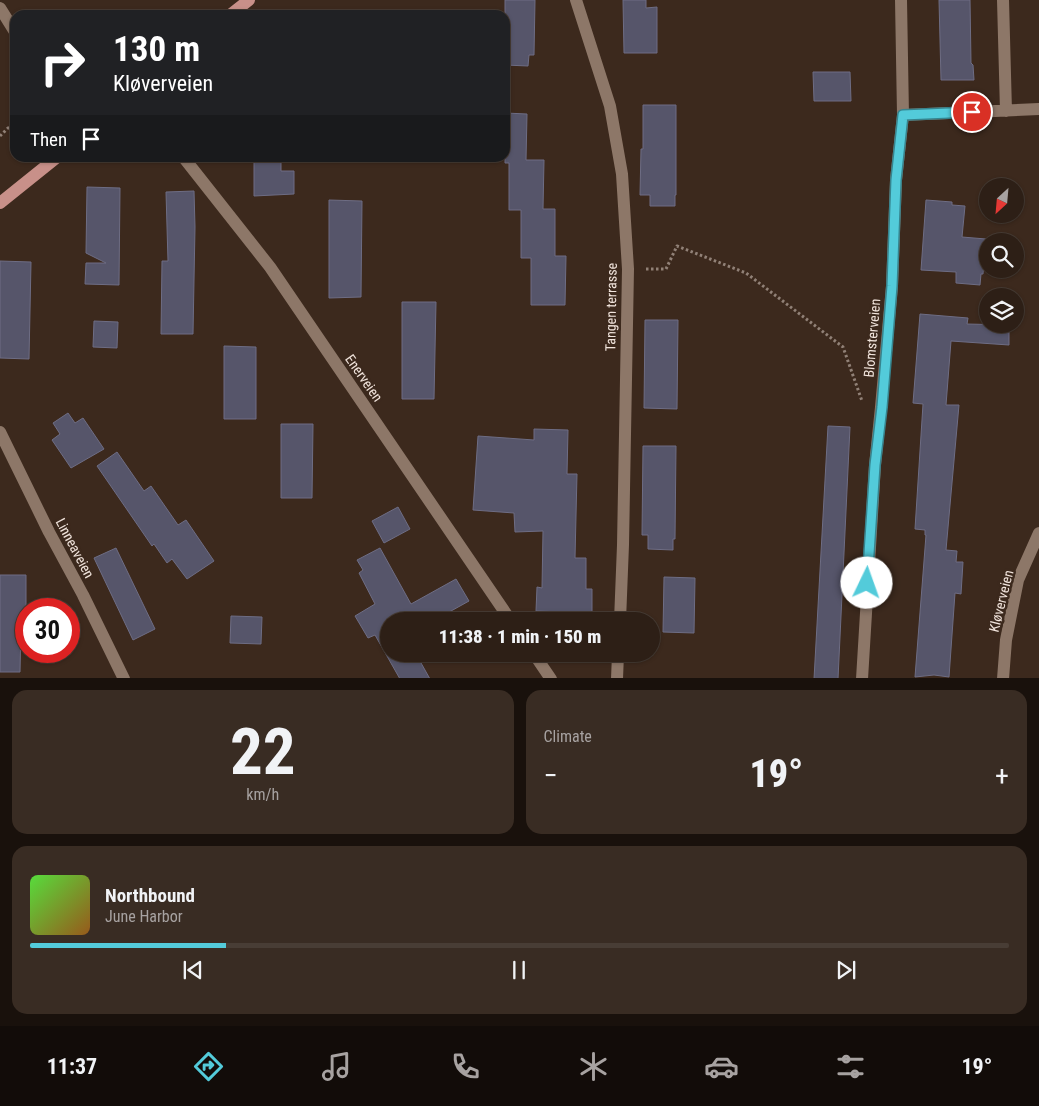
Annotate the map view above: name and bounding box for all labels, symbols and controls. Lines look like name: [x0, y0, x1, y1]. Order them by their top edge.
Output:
text: 130 m: [113, 29, 200, 70]
icon: right: [30, 30, 95, 95]
text: Kløverveien: [113, 71, 213, 96]
pin: [951, 91, 993, 133]
icon: arrive: [958, 98, 986, 126]
icon: arrive: [77, 125, 105, 153]
text: Then: [30, 128, 67, 151]
north arrow: [979, 178, 1024, 222]
map controls: [979, 178, 1024, 333]
button: search: [979, 233, 1024, 278]
street label: Tangen terrasse: [602, 262, 620, 351]
button: layers: [979, 288, 1024, 333]
street label: Blomsterveien: [861, 298, 883, 378]
street label: Enerveien: [342, 351, 386, 405]
street label: Linneaveien: [53, 515, 97, 581]
position arrow: [840, 556, 892, 608]
street label: Kløverveien: [986, 568, 1016, 634]
speed limit sign: 30: [15, 598, 80, 663]
text: 11:38 · 1 min · 150 m: [439, 625, 601, 648]
text: 22: [230, 714, 296, 790]
text: Climate: [544, 727, 592, 746]
text: 19°: [750, 752, 803, 796]
text: −: [544, 759, 558, 792]
text: +: [995, 759, 1009, 792]
text: km/h: [246, 785, 279, 804]
text: Northbound: [105, 884, 195, 907]
text: June Harbor: [105, 907, 183, 926]
icon: previous: [179, 956, 207, 984]
icon: pause: [505, 956, 533, 984]
icon: next: [832, 956, 860, 984]
icon: directions: [191, 1049, 226, 1084]
icon: music: [319, 1049, 354, 1084]
icon: phone: [448, 1049, 483, 1084]
icon: climate: [576, 1049, 611, 1084]
icon: car: [704, 1049, 739, 1084]
icon: filters: [833, 1049, 868, 1084]
text: 11:37: [47, 1054, 97, 1079]
text: 19°: [961, 1054, 992, 1079]

